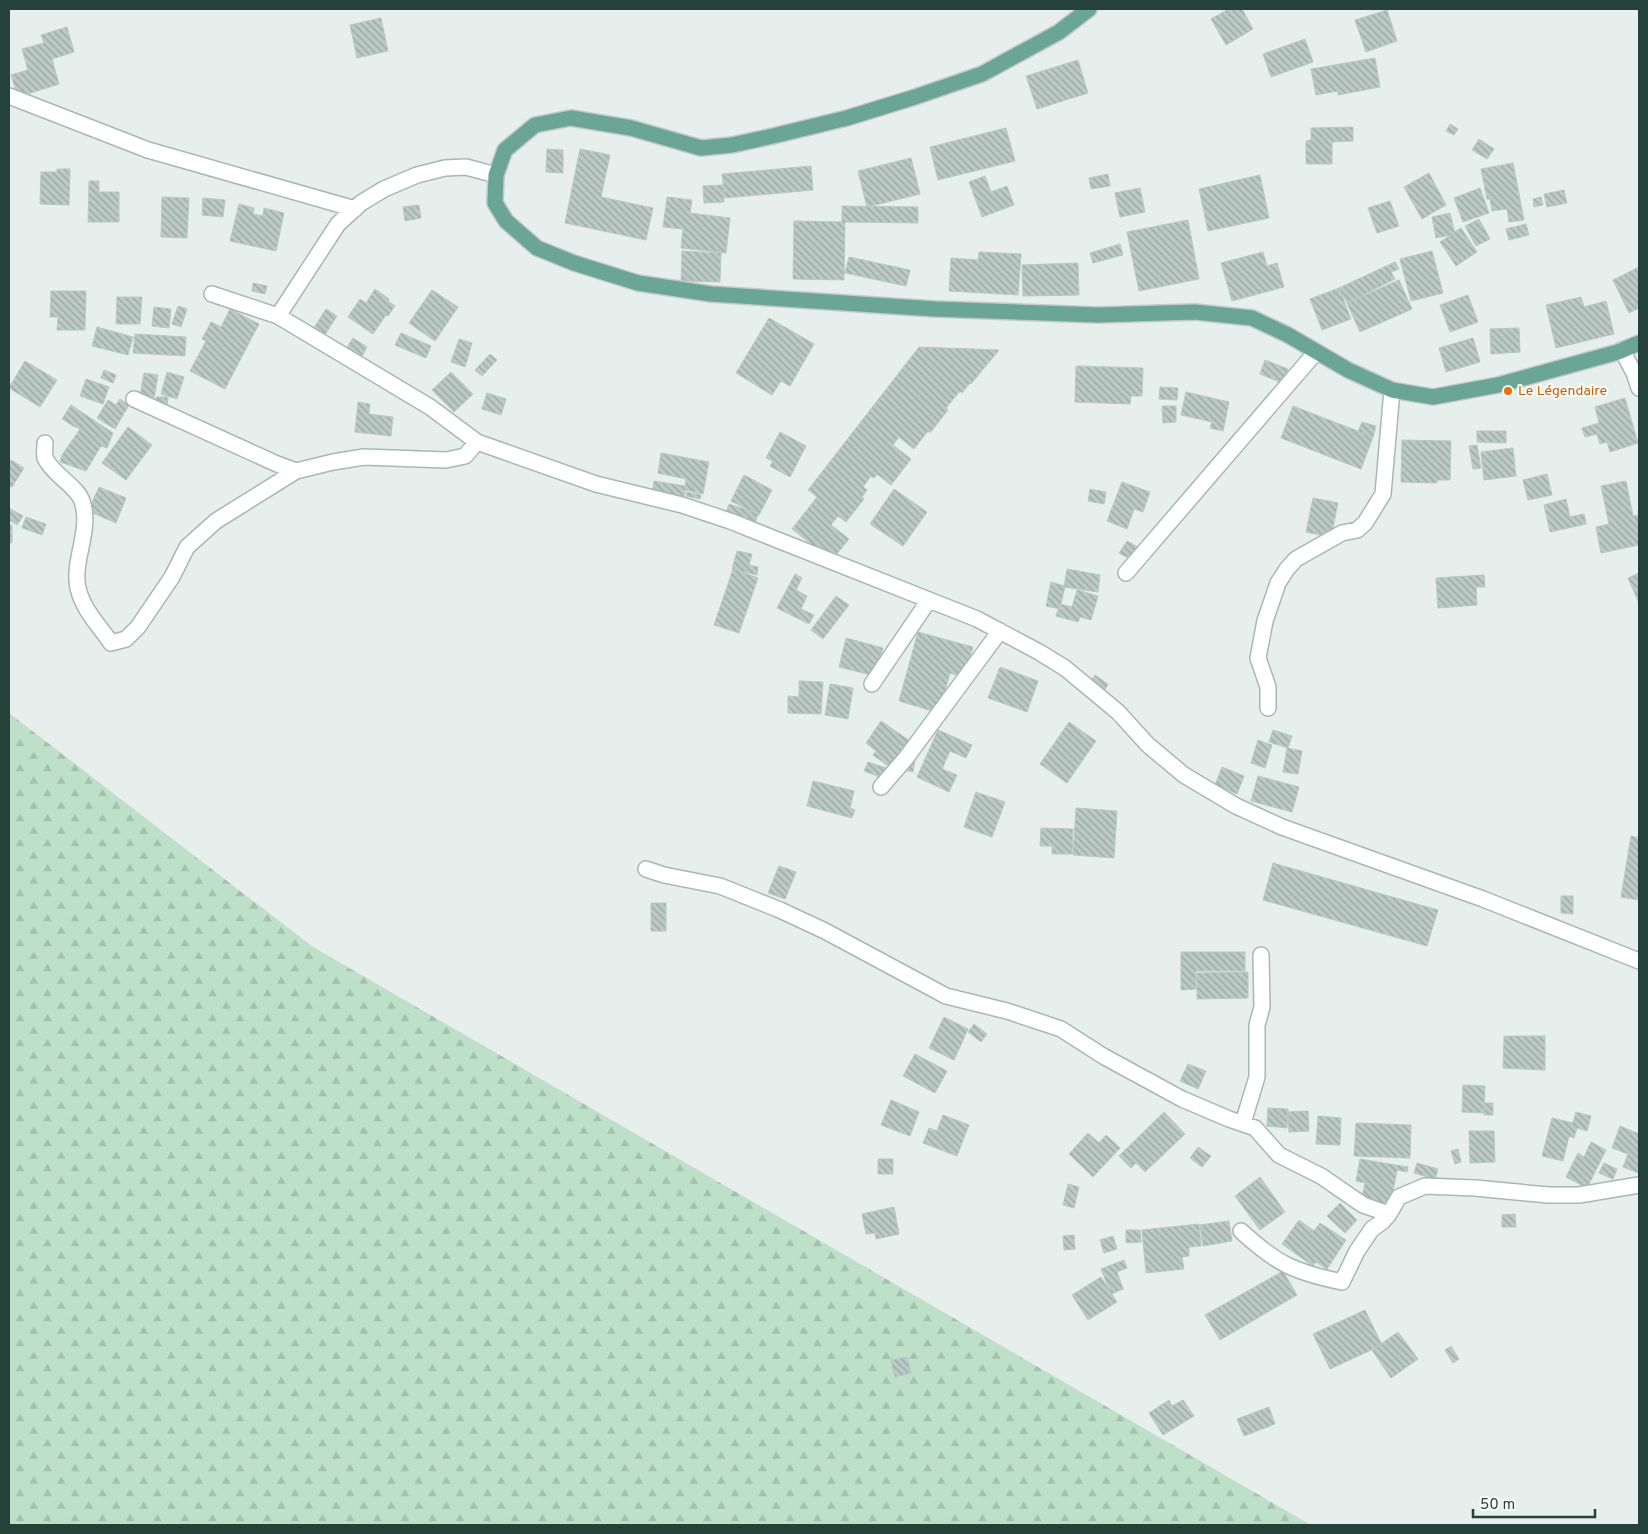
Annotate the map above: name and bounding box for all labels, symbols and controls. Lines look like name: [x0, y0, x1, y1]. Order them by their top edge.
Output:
place label: Le Légendaire: [1518, 383, 1607, 400]
marker: Le Légendaire: [1502, 385, 1514, 397]
scale bar: [1473, 1486, 1596, 1518]
text: 50 m: [1480, 1496, 1515, 1515]

